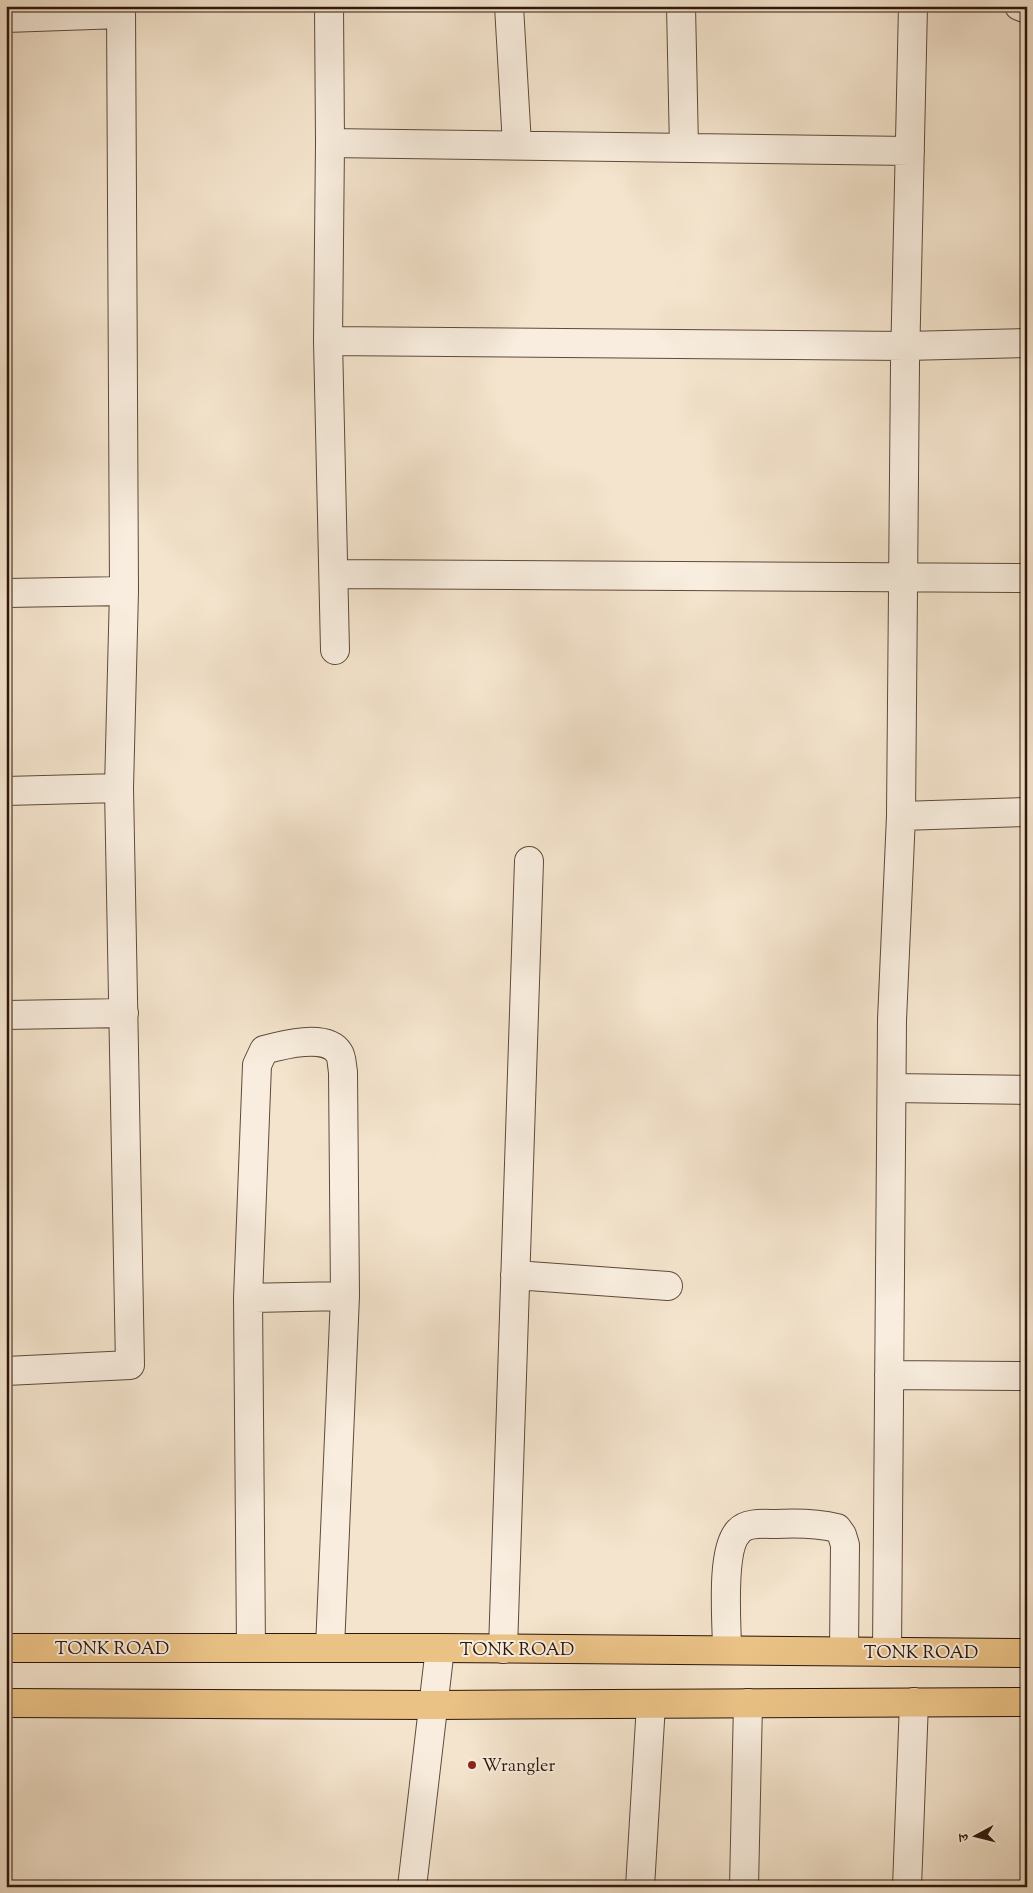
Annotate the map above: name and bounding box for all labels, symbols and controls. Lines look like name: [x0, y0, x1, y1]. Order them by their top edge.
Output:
street label: TONK ROAD: [55, 1637, 169, 1663]
street label: TONK ROAD: [460, 1638, 574, 1664]
street label: TONK ROAD: [864, 1641, 978, 1667]
place label: Wrangler: [482, 1754, 555, 1780]
marker: Wrangler: [466, 1759, 478, 1771]
north arrow: [950, 1810, 1000, 1860]
text: उ: [955, 1832, 976, 1843]

